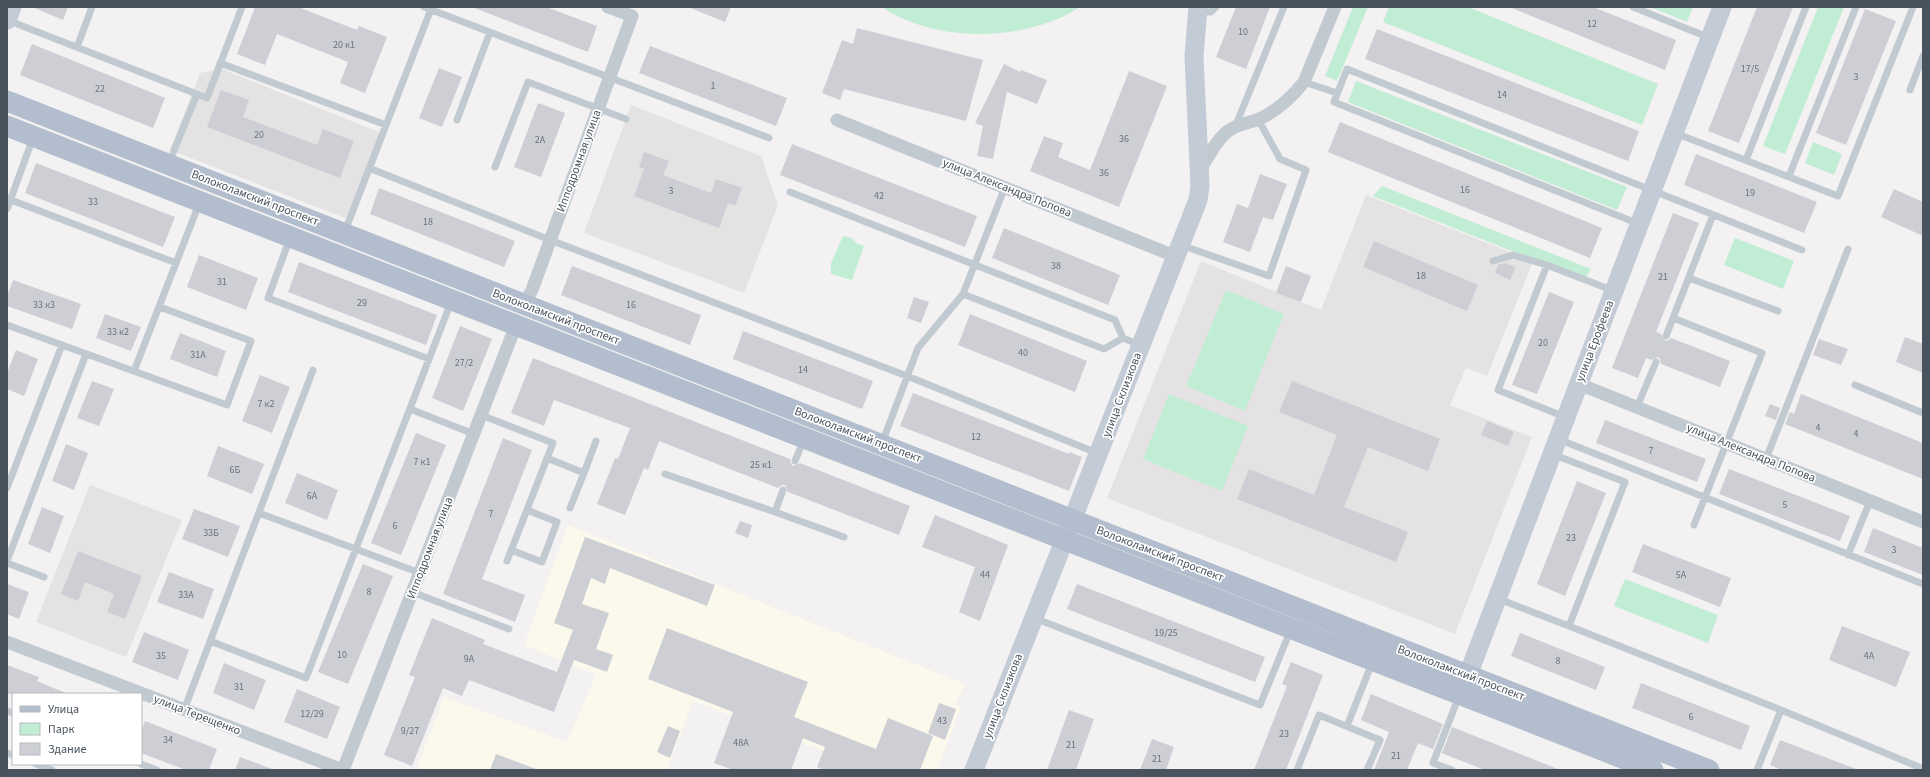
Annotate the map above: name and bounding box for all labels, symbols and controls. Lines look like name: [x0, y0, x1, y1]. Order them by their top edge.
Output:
house number: 12: [1587, 17, 1597, 31]
house number: 10: [1238, 25, 1248, 39]
house number: 20 к1: [333, 38, 355, 52]
house number: 17/5: [1741, 62, 1759, 76]
house number: 3: [1854, 70, 1859, 84]
house number: 1: [711, 79, 716, 93]
house number: 22: [95, 82, 105, 96]
house number: 14: [1497, 88, 1507, 102]
street label: Ипподромная улица: [553, 107, 605, 215]
house number: 20: [254, 128, 264, 142]
house number: 36: [1119, 132, 1129, 146]
house number: 2А: [535, 133, 546, 147]
street label: улица Александра Попова: [940, 154, 1074, 222]
street label: Волоколамский проспект: [189, 166, 322, 230]
house number: 36: [1099, 166, 1109, 180]
house number: 16: [1460, 183, 1470, 197]
house number: 3: [669, 184, 674, 198]
house number: 19: [1745, 186, 1755, 200]
house number: 42: [874, 189, 884, 203]
house number: 33: [88, 195, 98, 209]
house number: 18: [423, 215, 433, 229]
house number: 38: [1051, 259, 1061, 273]
house number: 18: [1416, 269, 1426, 283]
house number: 21: [1658, 270, 1668, 284]
house number: 31: [217, 275, 227, 289]
street label: Волоколамский проспект: [490, 285, 623, 349]
house number: 29: [357, 296, 367, 310]
house number: 33 к3: [33, 298, 55, 312]
house number: 16: [626, 298, 636, 312]
street label: улица Ерофеева: [1572, 298, 1618, 384]
house number: 33 к2: [107, 325, 129, 339]
house number: 20: [1538, 336, 1548, 350]
house number: 40: [1018, 346, 1028, 360]
house number: 31А: [190, 348, 206, 362]
street label: улица Склизкова: [1098, 350, 1146, 440]
house number: 27/2: [455, 356, 473, 370]
house number: 14: [798, 363, 808, 377]
house number: 7 к2: [258, 397, 274, 411]
street label: Волоколамский проспект: [792, 403, 925, 467]
street label: улица Александра Попова: [1684, 419, 1818, 487]
house number: 4: [1816, 421, 1821, 435]
house number: 4: [1854, 427, 1859, 441]
house number: 12: [971, 430, 981, 444]
house number: 7: [1649, 444, 1654, 458]
house number: 7 к1: [414, 455, 430, 469]
house number: 25 к1: [750, 458, 772, 472]
house number: 6Б: [230, 463, 241, 477]
house number: 6А: [307, 489, 318, 503]
street label: Ипподромная улица: [403, 495, 457, 601]
house number: 5: [1783, 498, 1788, 512]
house number: 7: [489, 507, 494, 521]
house number: 6: [393, 519, 398, 533]
street label: Волоколамский проспект: [1094, 522, 1227, 586]
house number: 33Б: [203, 526, 219, 540]
house number: 23: [1566, 531, 1576, 545]
house number: 3: [1892, 543, 1897, 557]
house number: 44: [980, 568, 990, 582]
house number: 5А: [1676, 568, 1687, 582]
house number: 8: [367, 585, 372, 599]
house number: 33А: [178, 588, 194, 602]
house number: 19/25: [1154, 626, 1178, 640]
street label: Волоколамский проспект: [1395, 641, 1528, 705]
house number: 10: [337, 648, 347, 662]
house number: 35: [156, 649, 166, 663]
house number: 4А: [1864, 649, 1875, 663]
street label: улица Склизкова: [979, 651, 1027, 741]
house number: 9А: [464, 652, 475, 666]
house number: 8: [1556, 654, 1561, 668]
house number: 31: [234, 680, 244, 694]
street label: улица Терещенко: [151, 691, 243, 739]
legend: [12, 693, 142, 765]
text: Улица: [48, 701, 79, 718]
house number: 12/29: [300, 707, 324, 721]
house number: 6: [1689, 710, 1694, 724]
house number: 43: [937, 714, 947, 728]
text: Парк: [48, 721, 74, 738]
house number: 9/27: [401, 724, 419, 738]
house number: 23: [1279, 727, 1289, 741]
house number: 34: [163, 733, 173, 747]
house number: 48А: [733, 736, 749, 750]
house number: 21: [1066, 738, 1076, 752]
text: Здание: [48, 741, 87, 758]
house number: 21: [1391, 749, 1401, 763]
house number: 21: [1152, 752, 1162, 766]

